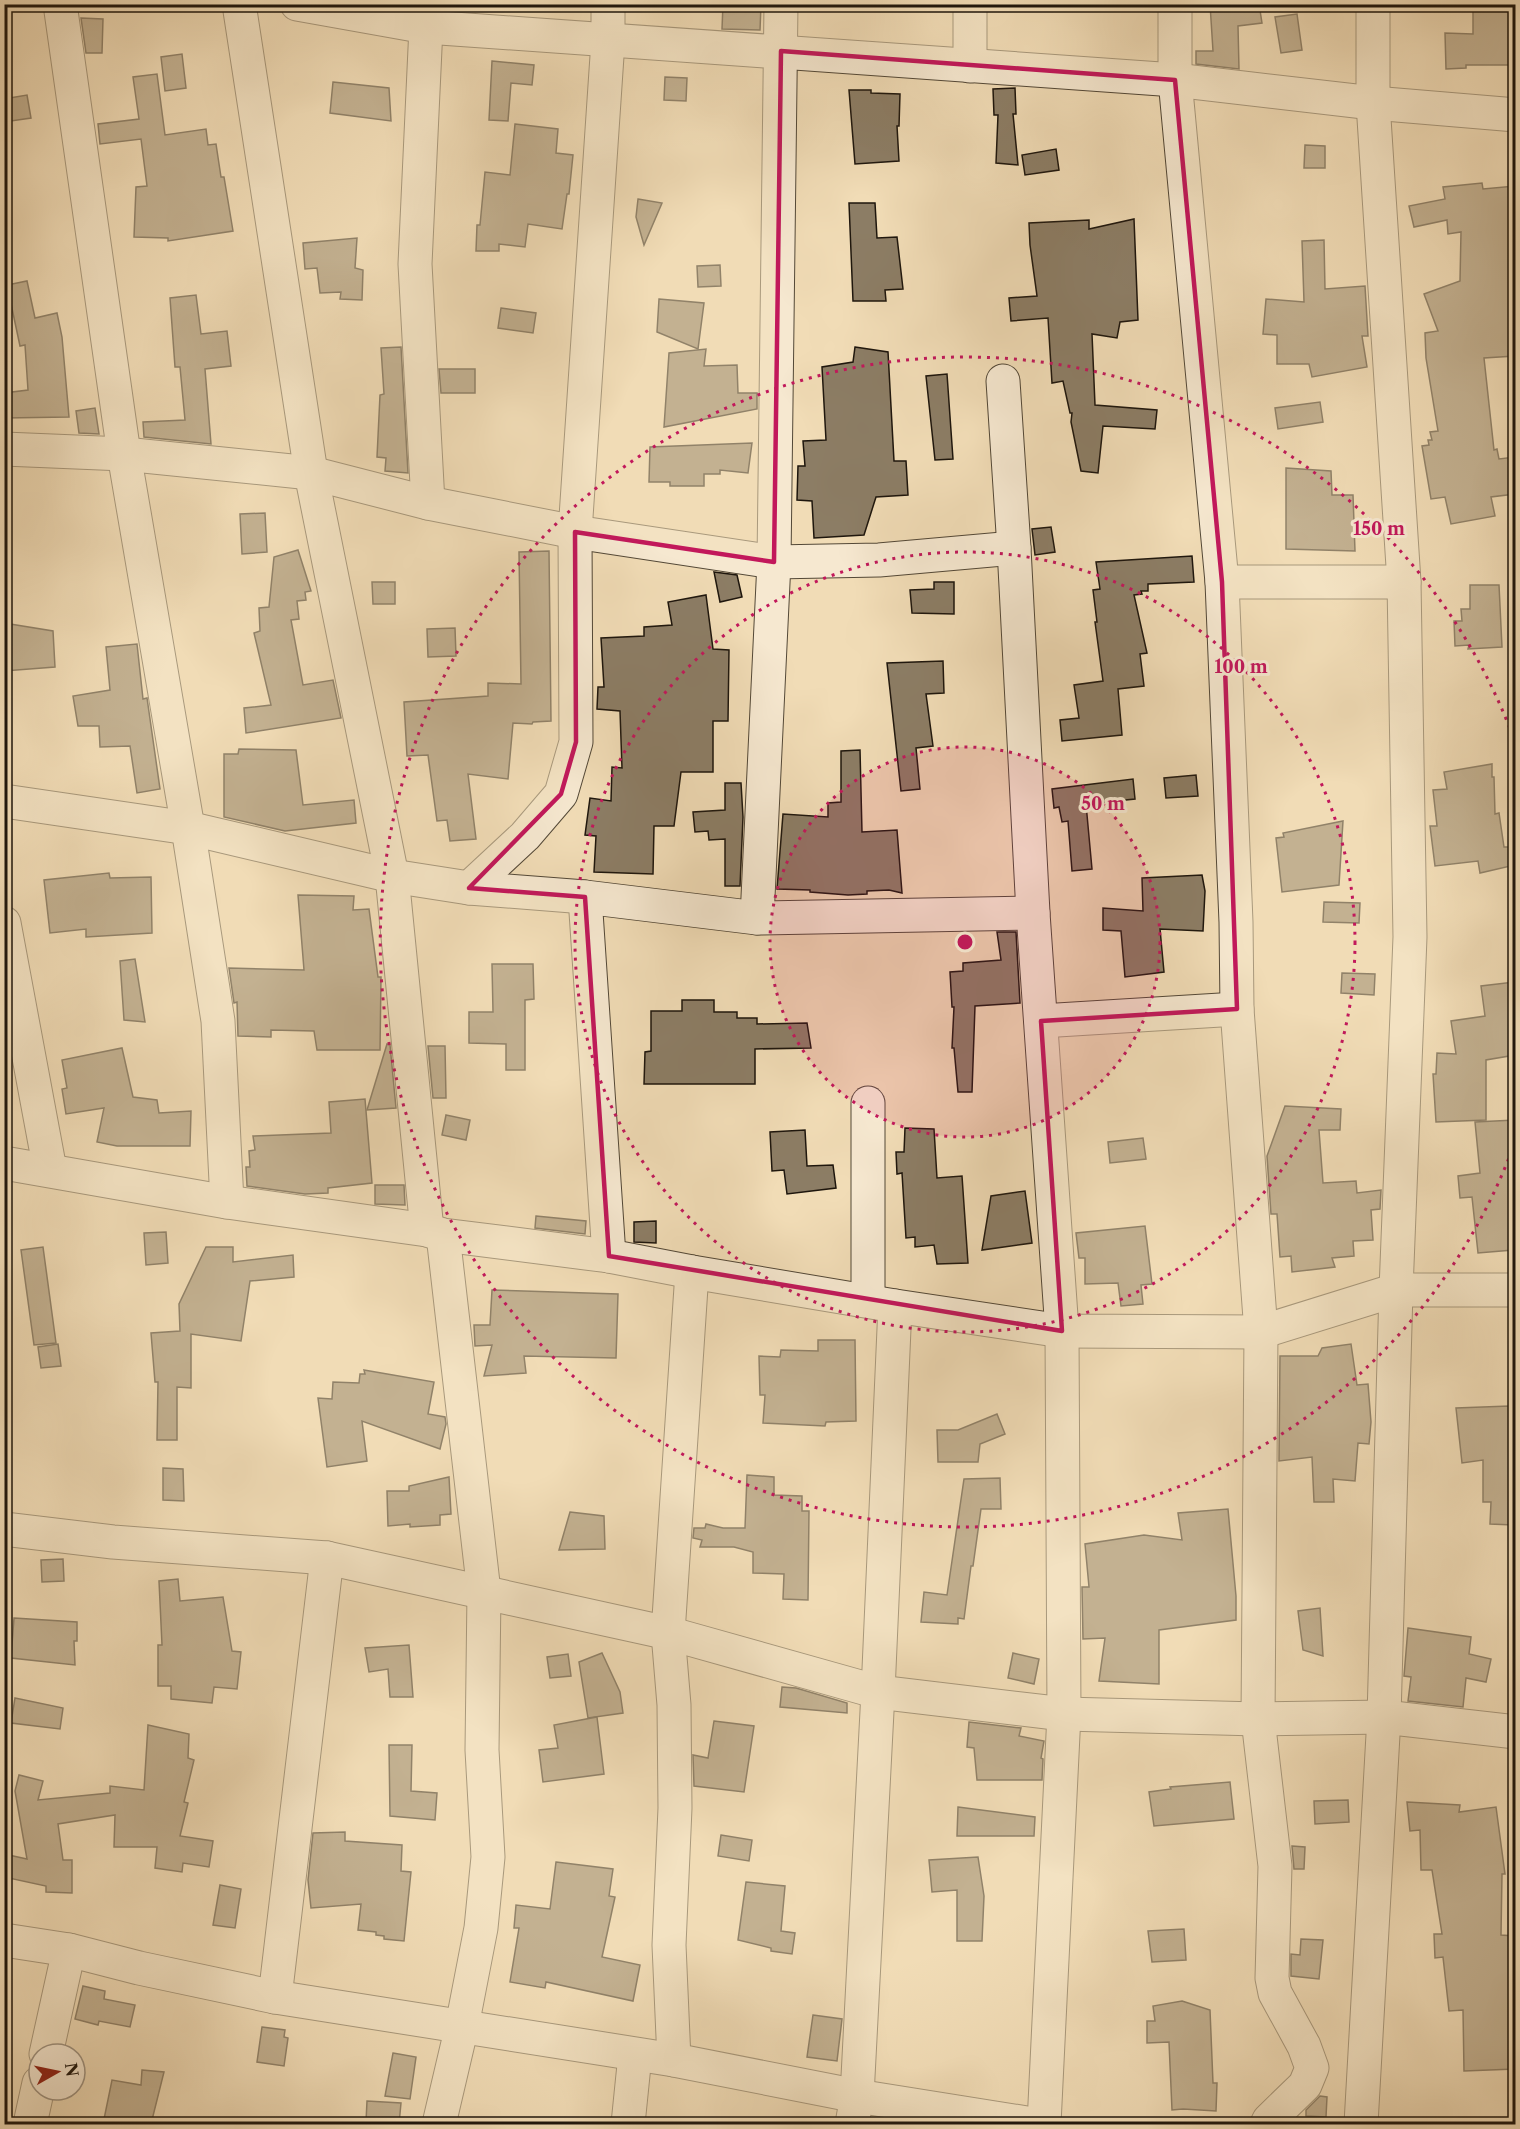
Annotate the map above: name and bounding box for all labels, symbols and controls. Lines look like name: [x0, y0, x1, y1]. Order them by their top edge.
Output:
text: 150 m: [1353, 518, 1405, 540]
text: 100 m: [1214, 656, 1268, 678]
text: 50 m: [1081, 793, 1125, 815]
centre of rings: [955, 932, 975, 952]
north arrow: [27, 2042, 87, 2102]
text: N: [61, 2061, 83, 2078]

